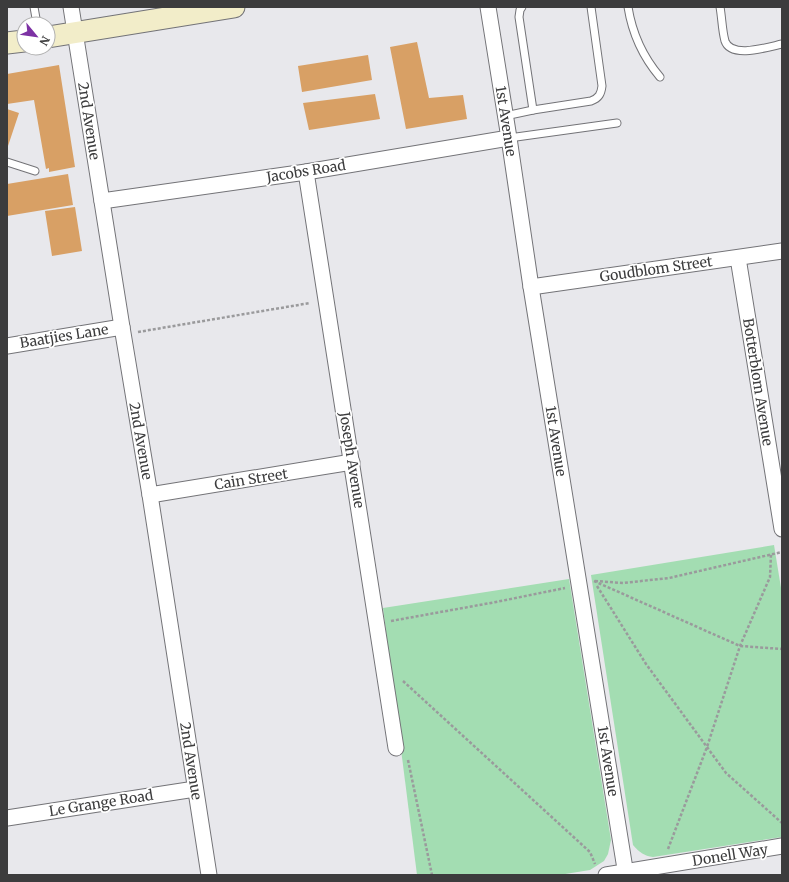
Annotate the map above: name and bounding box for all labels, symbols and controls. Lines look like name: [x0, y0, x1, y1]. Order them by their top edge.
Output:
north arrow: [16, 16, 56, 56]
text: N: [36, 34, 53, 48]
street label: 2nd Avenue: [74, 81, 104, 161]
street label: 1st Avenue: [492, 84, 520, 158]
street label: Jacobs Road: [264, 156, 347, 186]
street label: Goudblom Street: [598, 252, 714, 286]
street label: Botterblom Avenue: [739, 317, 777, 447]
street label: Baatjies Lane: [18, 320, 110, 352]
street label: 2nd Avenue: [125, 401, 157, 481]
street label: 1st Avenue: [542, 404, 570, 478]
street label: Joseph Avenue: [335, 410, 368, 509]
street label: Cain Street: [213, 464, 289, 494]
street label: 2nd Avenue: [176, 721, 206, 801]
street label: 1st Avenue: [594, 724, 622, 798]
street label: Le Grange Road: [48, 786, 155, 820]
street label: Donell Way: [691, 840, 770, 870]

